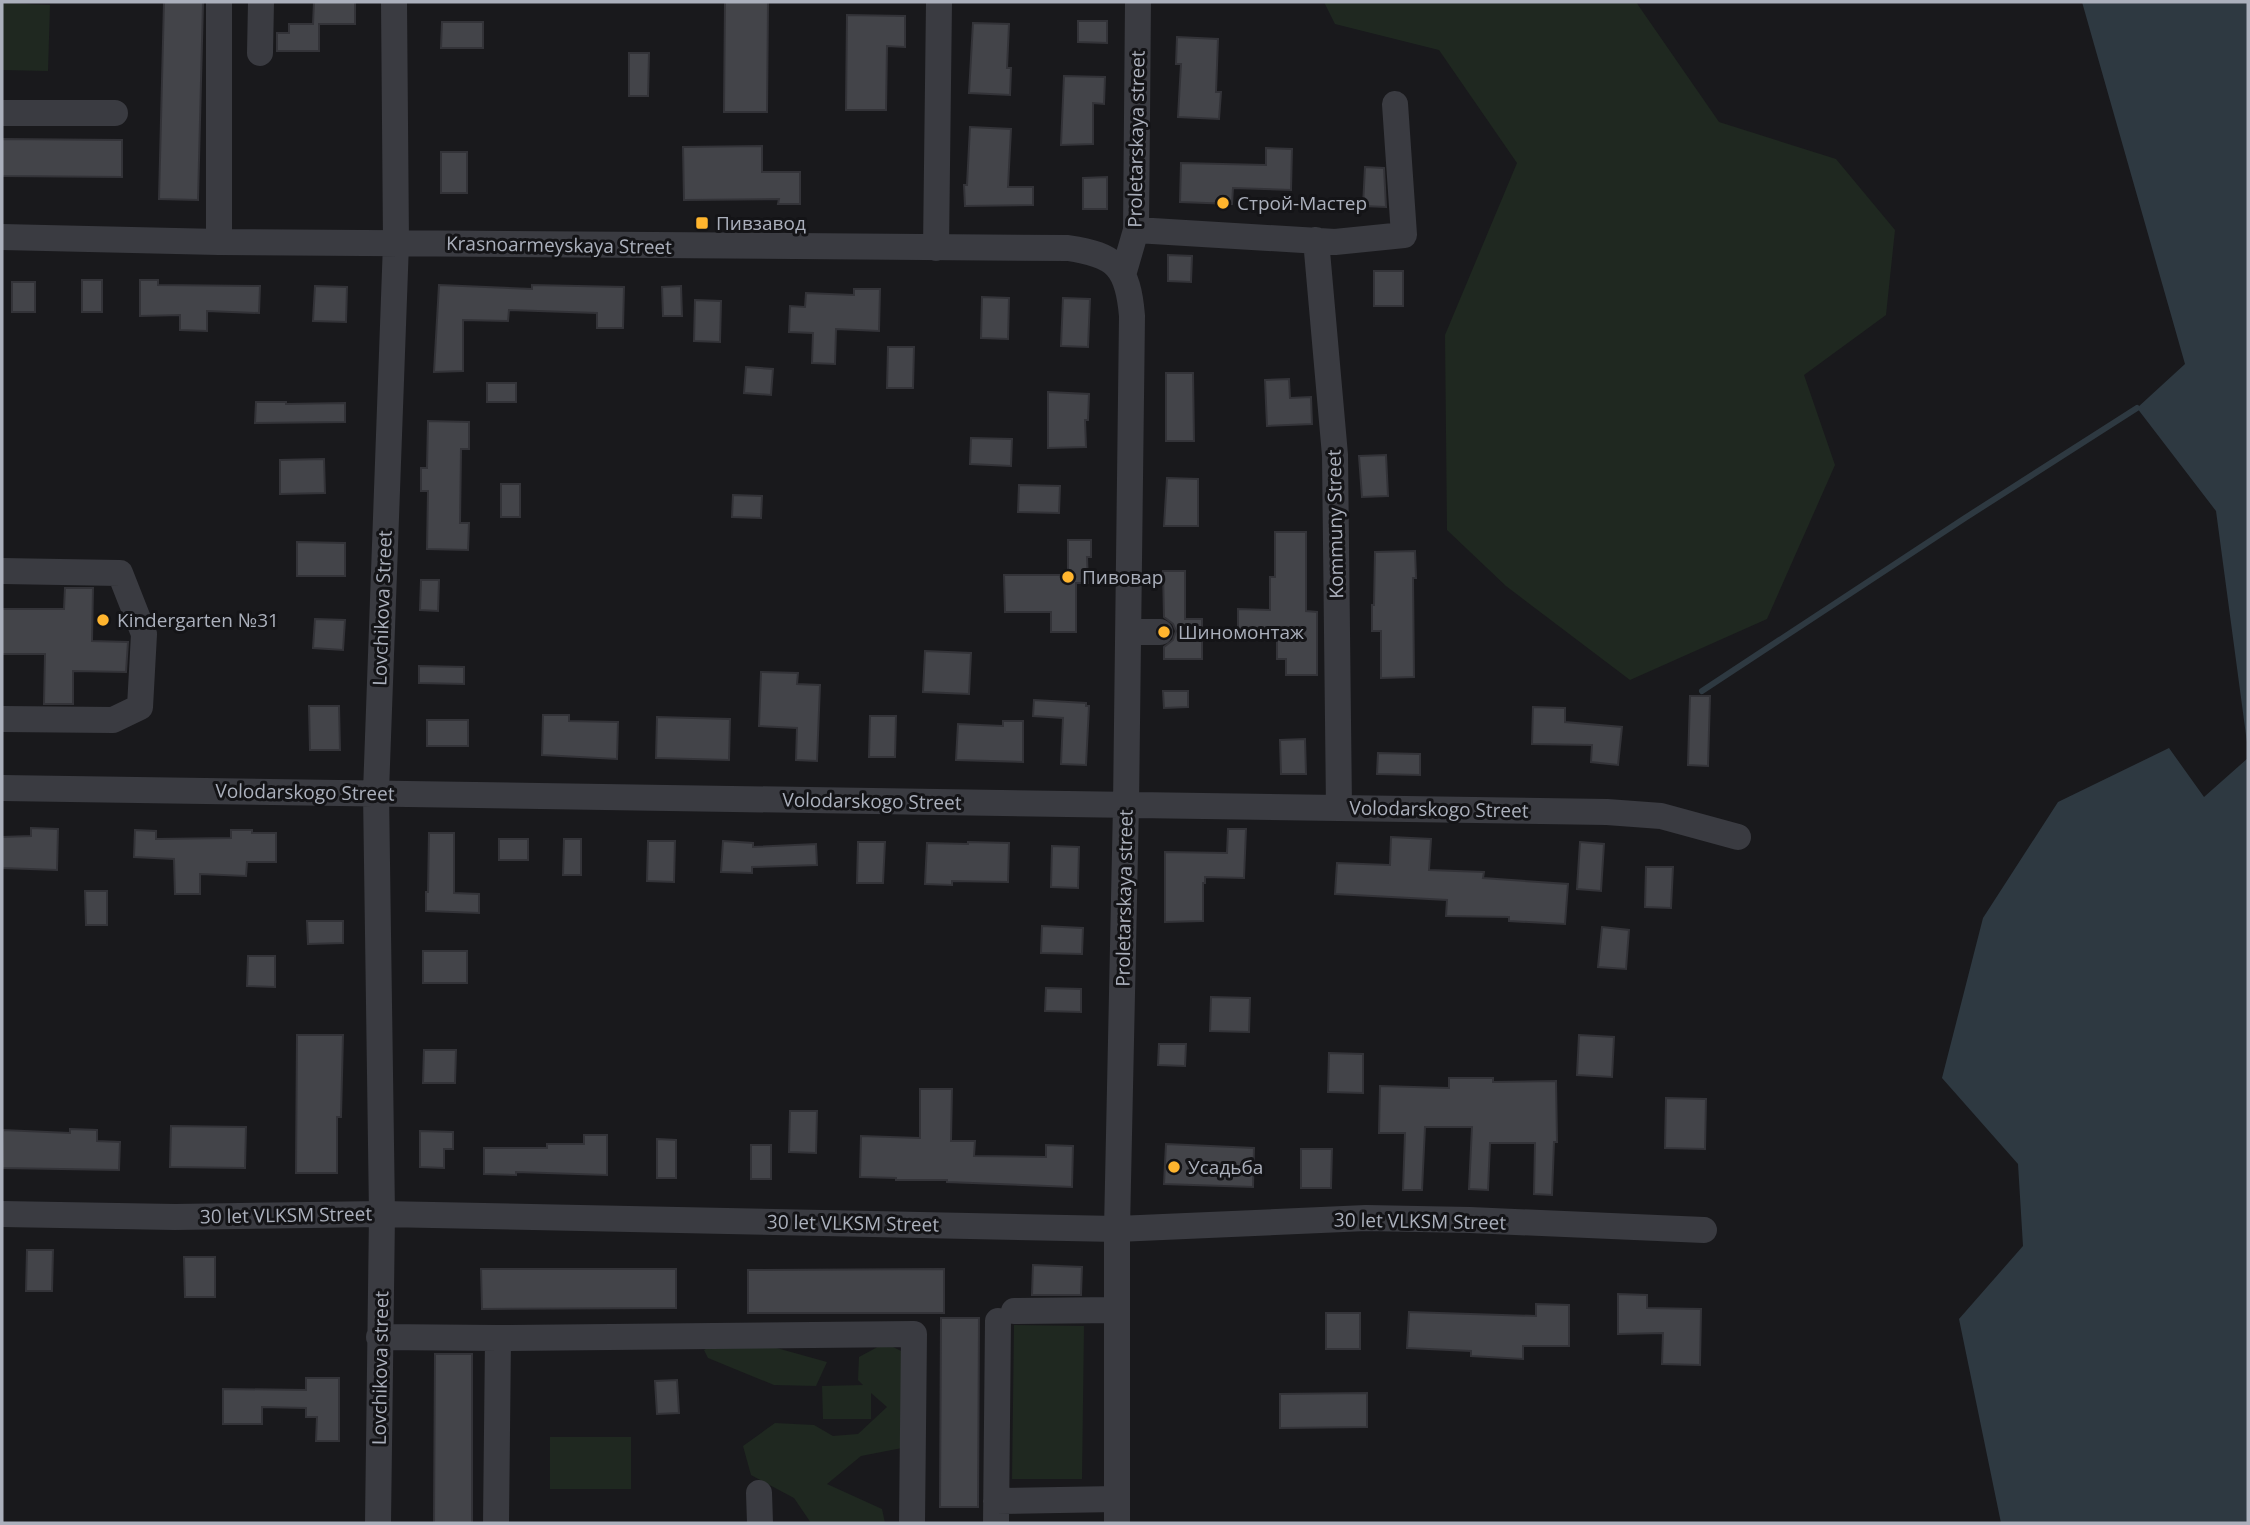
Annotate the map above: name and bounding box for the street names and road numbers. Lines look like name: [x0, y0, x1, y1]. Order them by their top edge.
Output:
street label: Proletarskaya street: [1121, 50, 1151, 228]
street label: Krasnoarmeyskaya Street: [446, 230, 672, 260]
street label: Kommuny Street: [1321, 449, 1349, 599]
street label: Lovchikova Street: [366, 529, 398, 686]
street label: Volodarskogo Street: [215, 777, 395, 807]
street label: Volodarskogo Street: [782, 786, 962, 816]
street label: Volodarskogo Street: [1349, 794, 1529, 824]
street label: Proletarskaya street: [1109, 809, 1139, 987]
street label: 30 let VLKSM Street: [200, 1200, 373, 1230]
street label: 30 let VLKSM Street: [1334, 1206, 1507, 1236]
street label: 30 let VLKSM Street: [767, 1208, 940, 1238]
street label: Lovchikova street: [366, 1290, 394, 1445]

